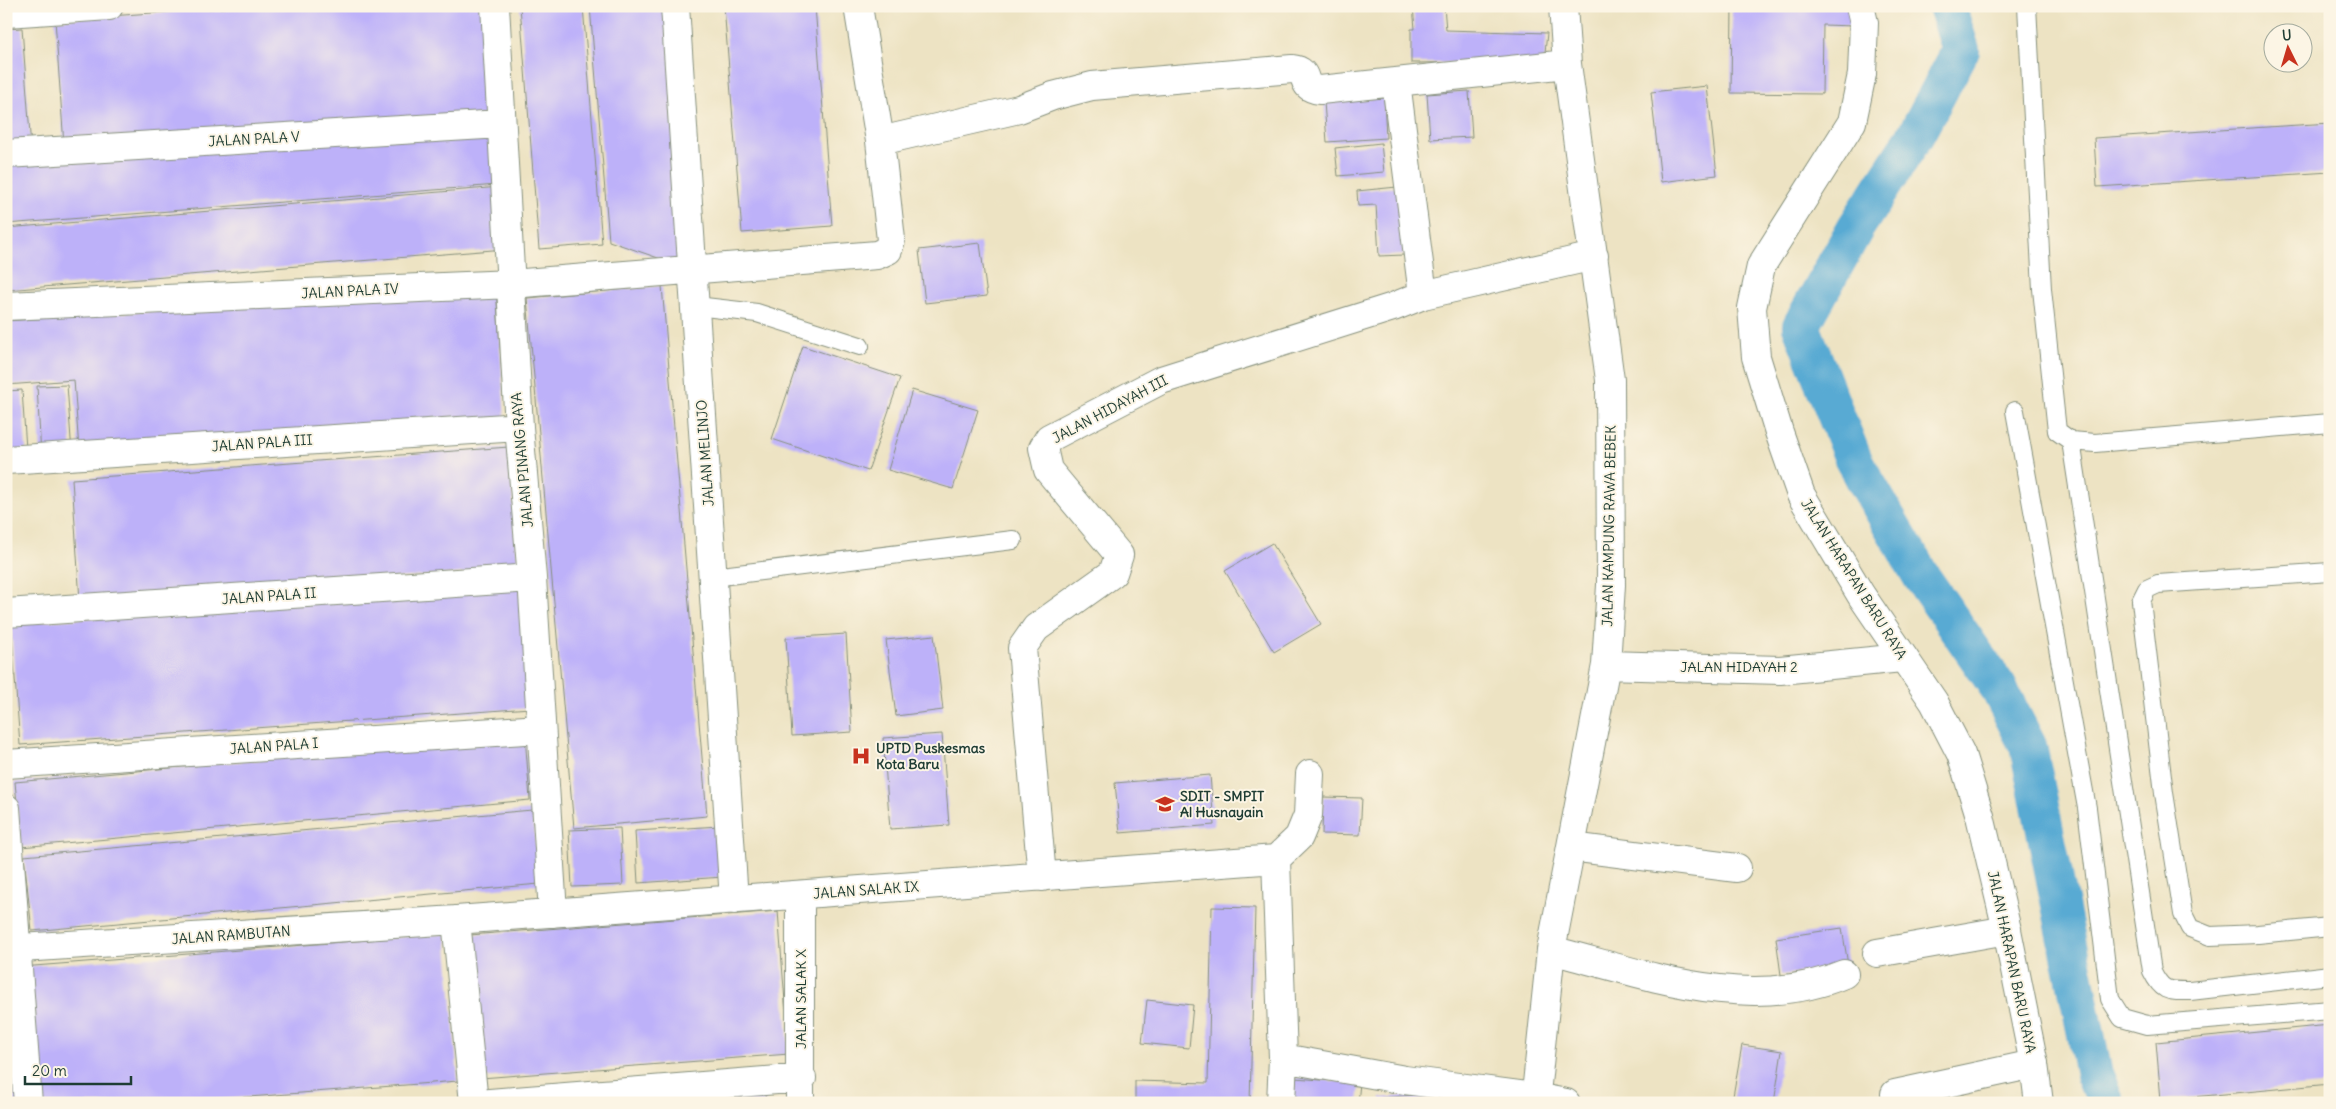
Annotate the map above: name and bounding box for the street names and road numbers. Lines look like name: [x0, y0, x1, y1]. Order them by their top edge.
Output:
street label: JALAN PALA V: [208, 128, 300, 150]
street label: JALAN PALA IV: [301, 279, 399, 303]
street label: JALAN HIDAYAH III: [1049, 371, 1171, 447]
street label: JALAN PINANG RAYA: [507, 392, 537, 528]
street label: JALAN MELINJO: [692, 399, 718, 507]
street label: JALAN KAMPUNG RAWA BEBEK: [1598, 425, 1620, 627]
street label: JALAN PALA III: [211, 430, 313, 456]
street label: JALAN HARAPAN BARU RAYA: [1797, 495, 1911, 663]
street label: JALAN PALA II: [221, 584, 317, 608]
street label: JALAN HIDAYAH 2: [1680, 658, 1798, 676]
street label: JALAN PALA I: [229, 734, 319, 758]
street label: JALAN HARAPAN BARU RAYA: [1984, 869, 2040, 1055]
street label: JALAN SALAK IX: [812, 877, 920, 903]
street label: JALAN RAMBUTAN: [171, 922, 291, 948]
street label: JALAN SALAK X: [792, 949, 810, 1049]

